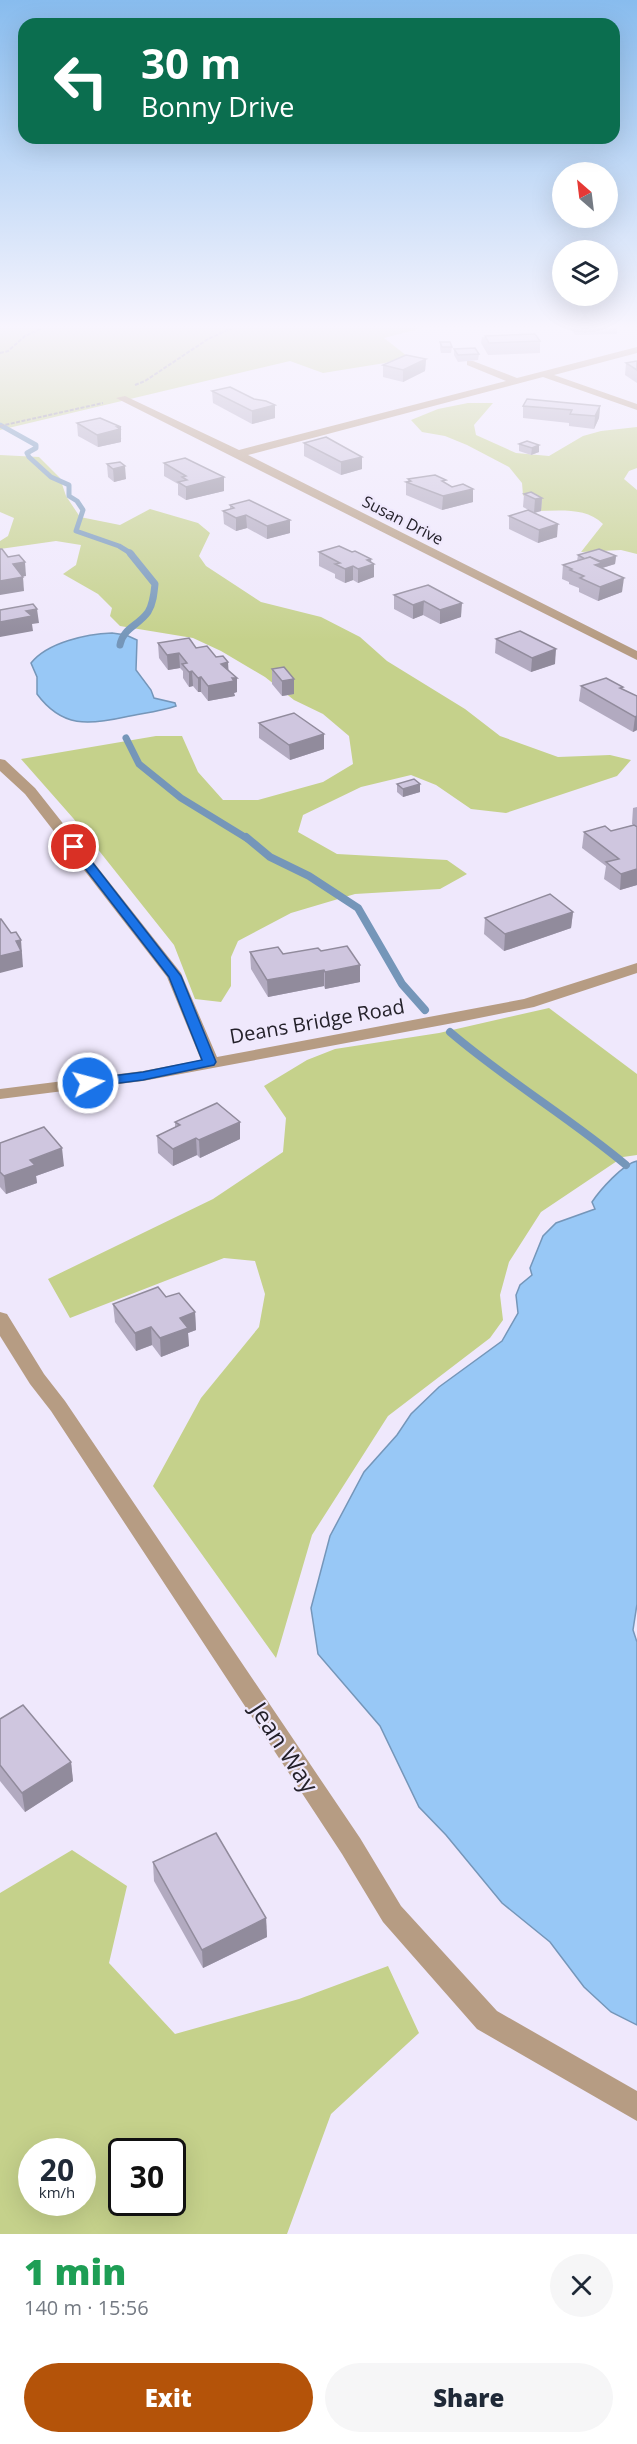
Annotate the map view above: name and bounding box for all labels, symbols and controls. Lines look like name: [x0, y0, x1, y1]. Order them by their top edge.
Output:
text: 30 m: [141, 34, 241, 91]
icon: left: [42, 42, 120, 120]
text: Bonny Drive: [141, 88, 294, 125]
north arrow: [552, 162, 618, 228]
map controls: [552, 162, 618, 306]
button: layers: [552, 240, 618, 306]
street label: Susan Drive: [359, 490, 447, 550]
pin: [48, 821, 99, 872]
icon: arrive: [57, 830, 90, 863]
street label: Deans Bridge Road: [227, 992, 407, 1050]
position arrow: [56, 1051, 120, 1115]
street label: Jean Way: [242, 1694, 327, 1799]
speed limit sign: 30: [108, 2138, 186, 2216]
text: 20: [40, 2149, 74, 2190]
text: km/h: [39, 2182, 75, 2202]
text: 1 min: [24, 2247, 126, 2296]
button: close: [550, 2254, 613, 2317]
text: 140 m · 15:56: [24, 2294, 149, 2321]
button: Exit: [24, 2363, 313, 2432]
button: Share: [325, 2363, 613, 2432]

